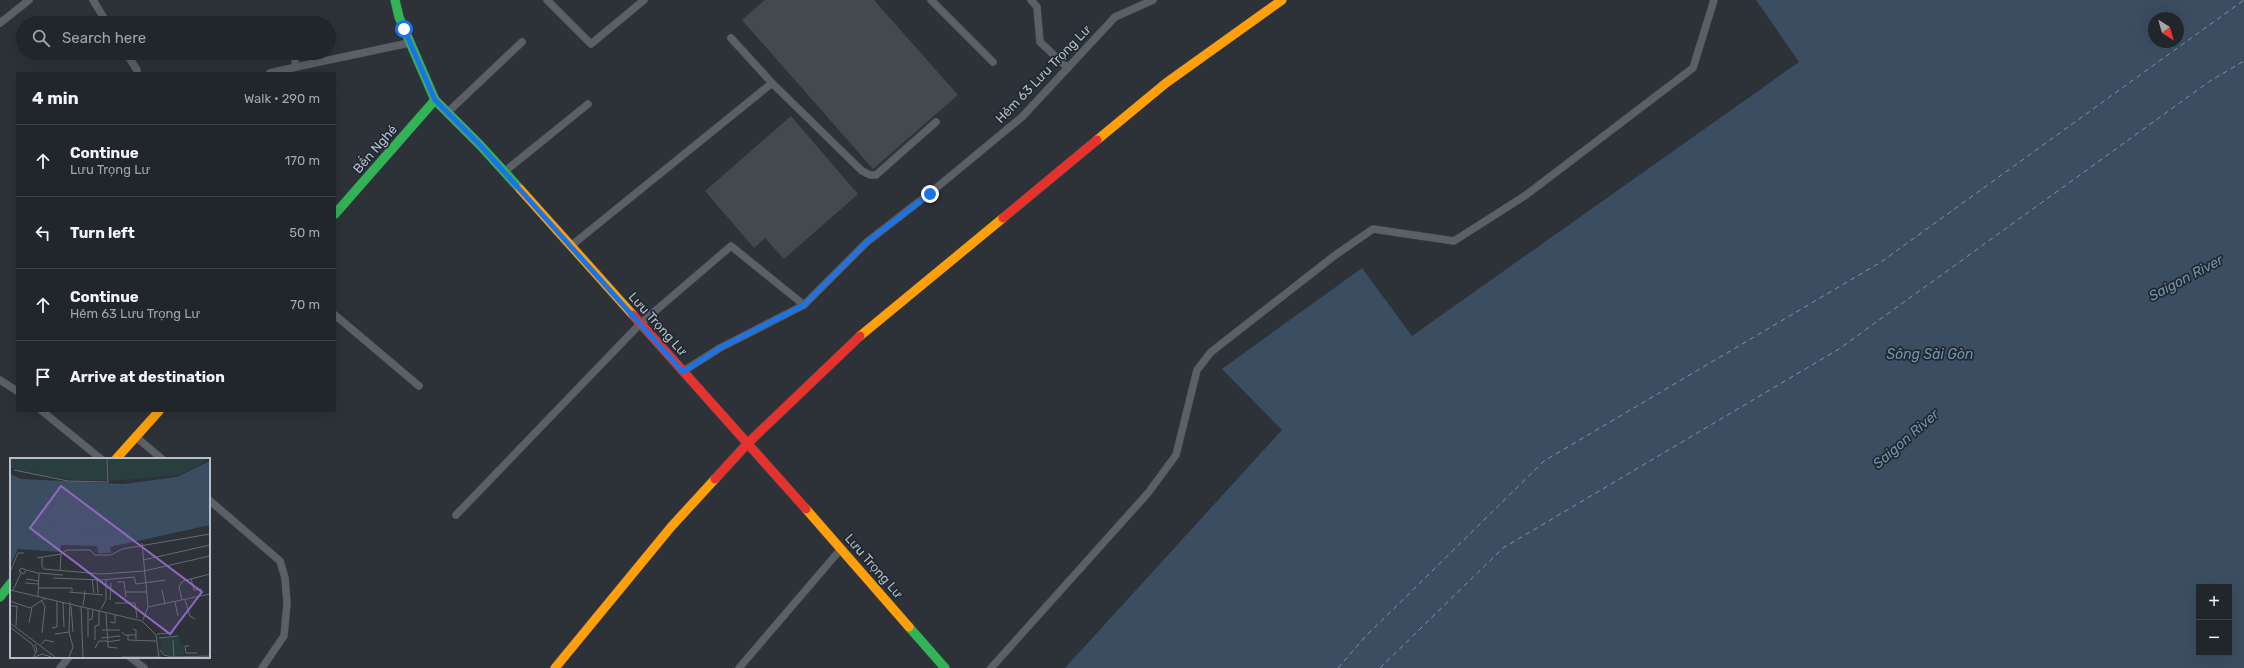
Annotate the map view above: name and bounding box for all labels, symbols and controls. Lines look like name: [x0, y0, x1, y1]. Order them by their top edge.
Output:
north arrow: [2148, 12, 2184, 48]
search box: [16, 16, 336, 60]
route start: [395, 20, 413, 38]
street label: Hẻm 63 Lưu Trọng Lư: [992, 22, 1095, 127]
icon: search: [30, 27, 52, 49]
text: Search here: [62, 29, 146, 47]
text: 4 min: [32, 88, 79, 108]
text: Walk · 290 m: [244, 91, 320, 106]
street label: Bến Nghé: [349, 121, 401, 177]
text: Continue: [70, 144, 139, 162]
icon: ahead: [32, 150, 54, 172]
text: 170 m: [285, 153, 320, 168]
text: Lưu Trọng Lư: [70, 162, 150, 177]
route end: [921, 185, 939, 203]
icon: left: [32, 222, 54, 244]
text: Turn left: [70, 224, 135, 242]
text: 50 m: [289, 225, 320, 240]
water label: Saigon River: [2146, 251, 2227, 305]
text: Continue: [70, 288, 139, 306]
street label: Lưu Trọng Lư: [625, 289, 691, 360]
icon: ahead: [32, 294, 54, 316]
text: 70 m: [290, 297, 320, 312]
text: Hẻm 63 Lưu Trọng Lư: [70, 306, 200, 321]
water label: Sông Sài Gòn: [1887, 346, 1973, 363]
icon: arrive: [32, 366, 54, 388]
text: Arrive at destination: [70, 368, 225, 386]
water label: Saigon River: [1870, 405, 1943, 472]
inset map: [10, 458, 210, 658]
street label: Lưu Trọng Lư: [841, 531, 906, 602]
map controls: [2196, 584, 2232, 656]
button: +: [2196, 584, 2232, 620]
button: −: [2196, 620, 2232, 656]

